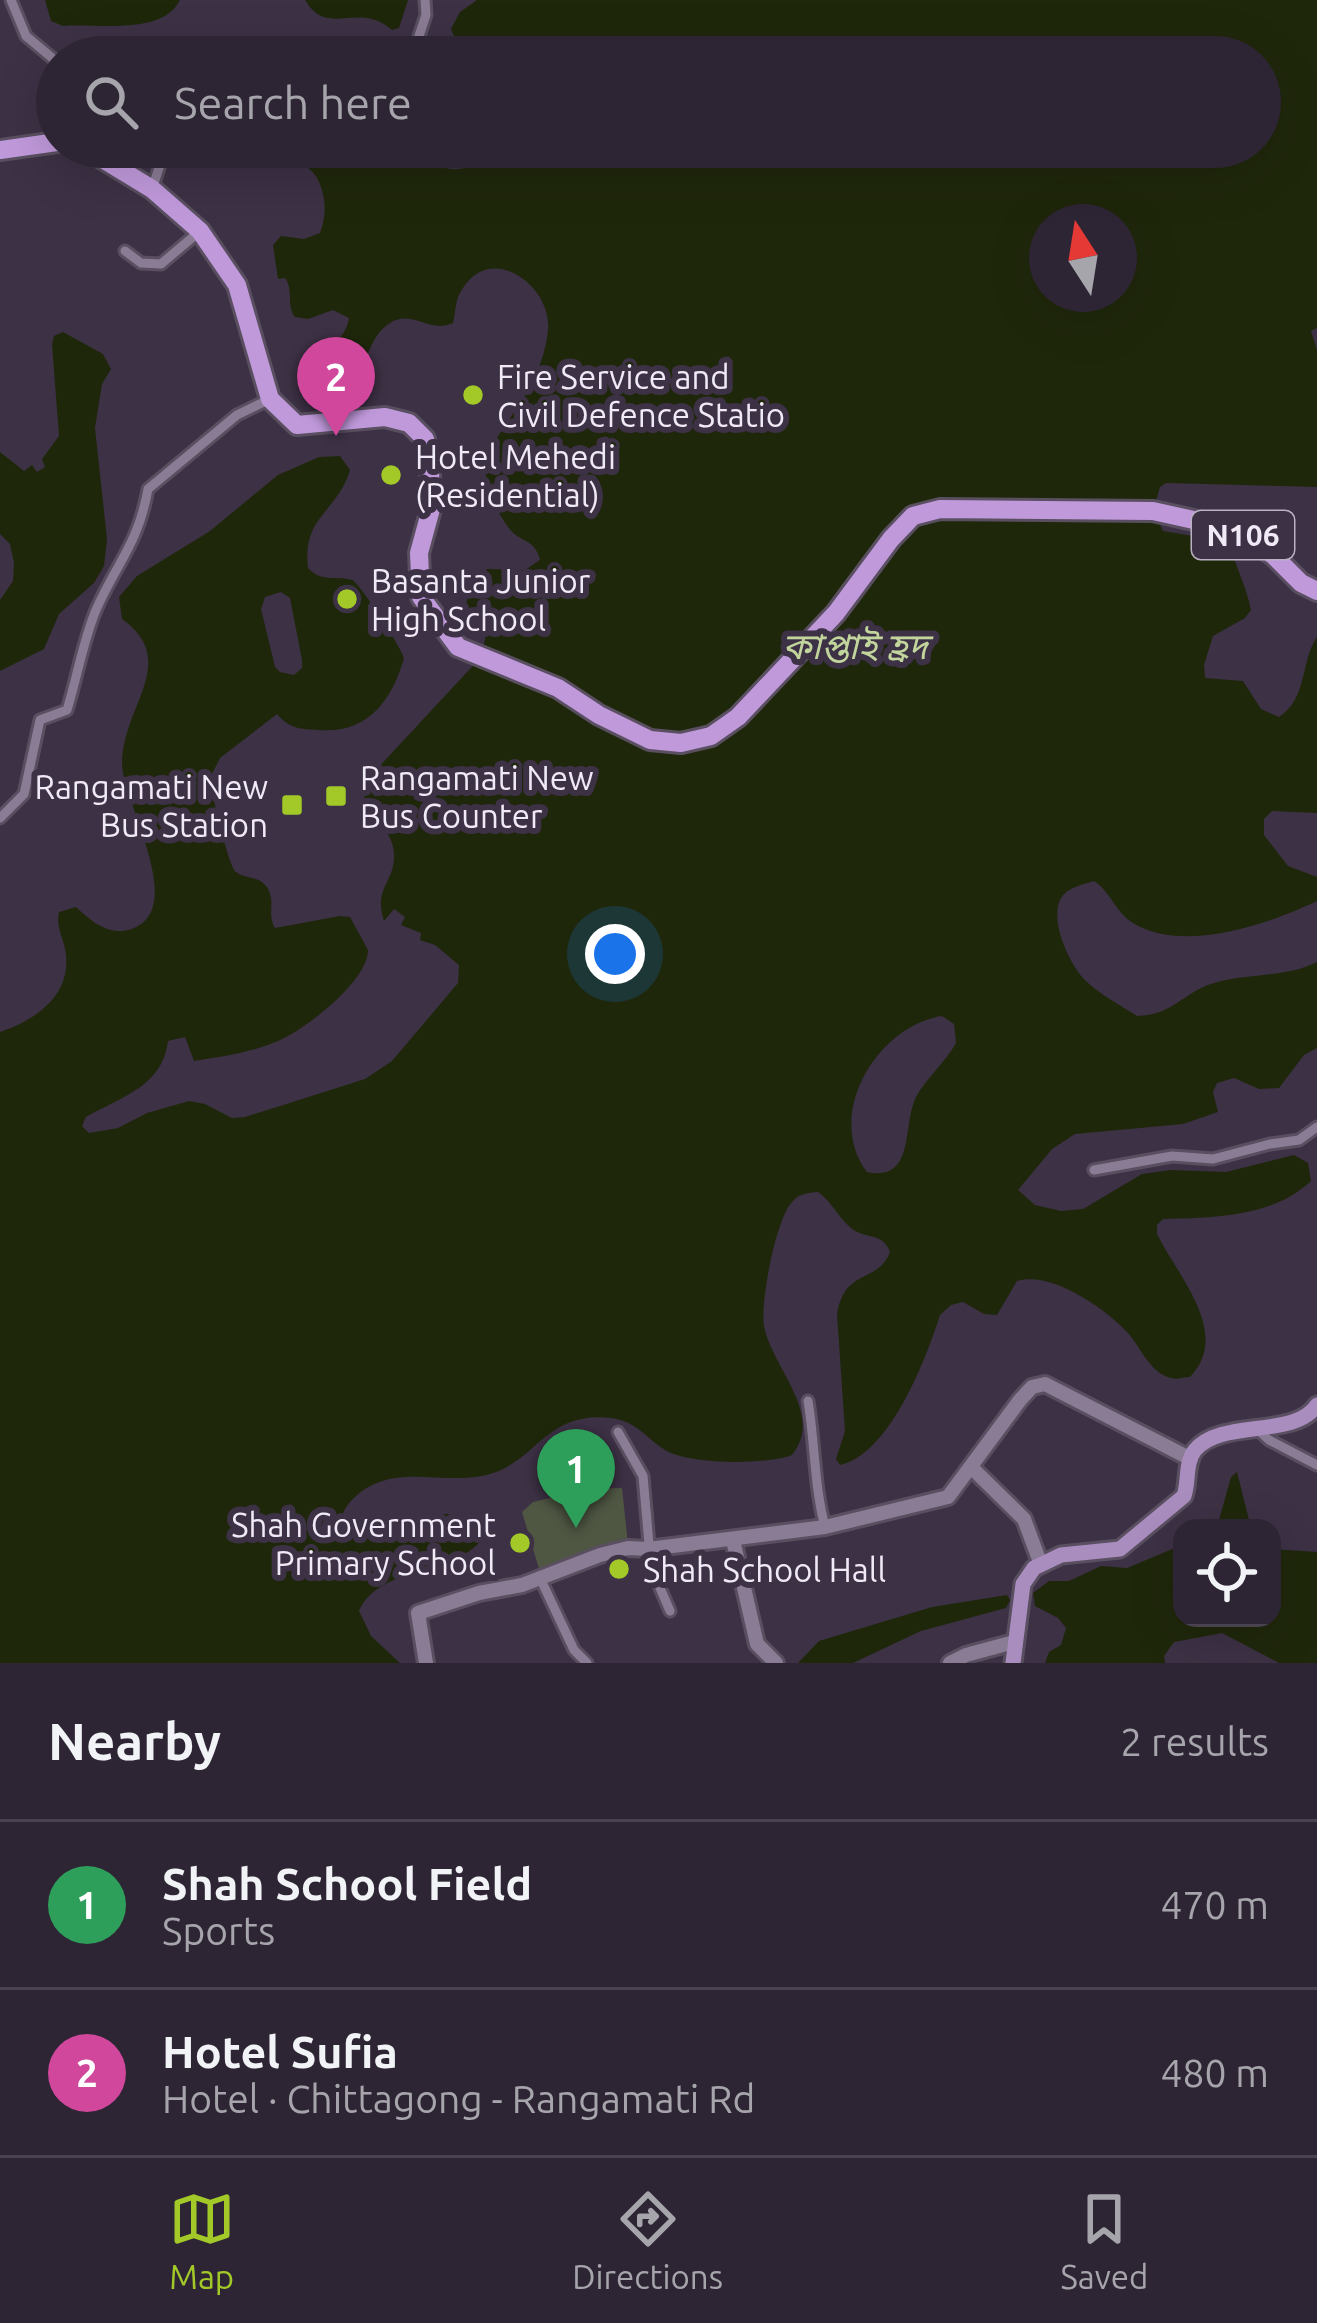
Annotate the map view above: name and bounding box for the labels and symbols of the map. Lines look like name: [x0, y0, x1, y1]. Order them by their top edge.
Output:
north arrow: [1029, 204, 1137, 312]
pin: 2: [297, 337, 375, 436]
place label: Fire Service and Civil Defence Statio: [497, 358, 785, 433]
marker: Fire Service and Civil Defence Statio: [460, 382, 486, 408]
place label: Hotel Mehedi (Residential): [415, 438, 616, 514]
marker: Hotel Mehedi (Residential): [378, 462, 404, 488]
road number: N106: [1192, 511, 1294, 559]
place label: Basanta Junior High School: [371, 562, 591, 637]
marker: Basanta Junior High School: [334, 586, 360, 612]
water label: কাপ্তাই হ্রদ: [782, 625, 934, 666]
place label: Rangamati New Bus Counter: [360, 759, 594, 834]
place label: Rangamati New Bus Station: [34, 768, 268, 843]
marker: Rangamati New Bus Counter: [323, 783, 349, 809]
marker: Rangamati New Bus Station: [279, 792, 305, 818]
your location: [585, 924, 645, 984]
pin: 1: [537, 1429, 615, 1528]
place label: Shah Government Primary School: [231, 1506, 496, 1581]
marker: Shah Government Primary School: [507, 1530, 533, 1556]
place label: Shah School Hall: [643, 1551, 886, 1588]
marker: Shah School Hall: [606, 1556, 632, 1582]

